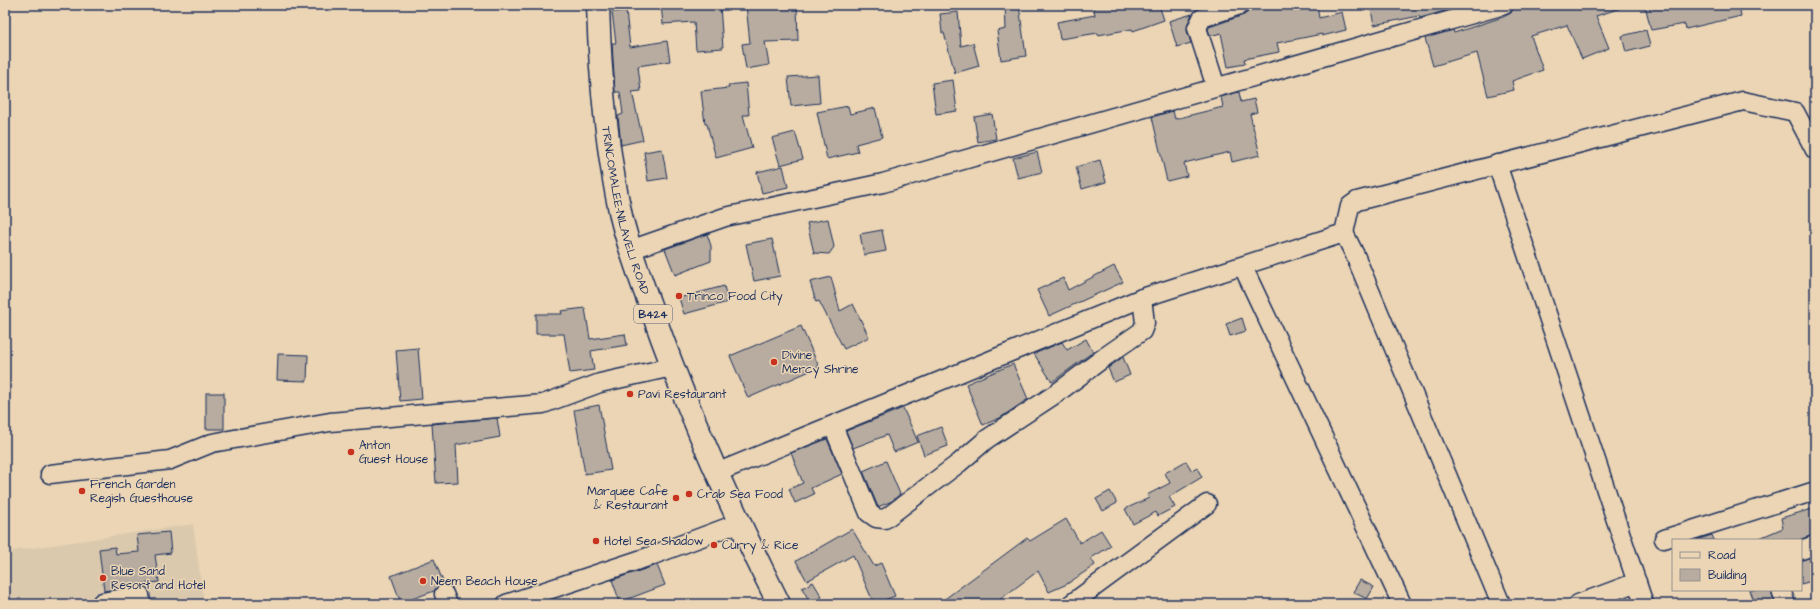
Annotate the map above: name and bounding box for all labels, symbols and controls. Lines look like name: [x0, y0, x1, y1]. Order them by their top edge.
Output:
street label: TRINCOMALEE-NILAVELI ROAD: [597, 125, 653, 297]
place label: Trinco Food City: [687, 288, 783, 306]
marker: Trinco Food City: [674, 291, 684, 301]
road number: B424: [634, 305, 672, 323]
place label: Divine Mercy Shrine: [782, 347, 859, 379]
marker: Divine Mercy Shrine: [769, 357, 779, 367]
place label: Pavi Restaurant: [638, 386, 726, 403]
marker: Pavi Restaurant: [625, 389, 635, 399]
place label: Anton Guest House: [359, 437, 429, 468]
marker: Anton Guest House: [346, 447, 356, 457]
place label: French Garden Regish Guesthouse: [90, 476, 193, 508]
place label: Marquee Cafe & Restaurant: [587, 483, 669, 514]
marker: French Garden Regish Guesthouse: [77, 486, 87, 496]
place label: Crab Sea Food: [697, 486, 783, 503]
marker: Crab Sea Food: [684, 489, 694, 499]
marker: Marquee Cafe & Restaurant: [671, 493, 681, 503]
place label: Hotel Sea Shadow: [604, 533, 704, 550]
marker: Hotel Sea Shadow: [591, 536, 601, 546]
place label: Curry & Rice: [722, 537, 799, 555]
legend: [1672, 539, 1802, 591]
marker: Curry & Rice: [709, 540, 719, 550]
text: Road: [1708, 547, 1736, 564]
place label: Blue Sand Resort and Hotel: [111, 563, 206, 594]
text: Building: [1708, 567, 1746, 585]
marker: Blue Sand Resort and Hotel: [98, 573, 108, 583]
place label: Neem Beach House: [431, 573, 538, 590]
marker: Neem Beach House: [418, 576, 428, 586]

